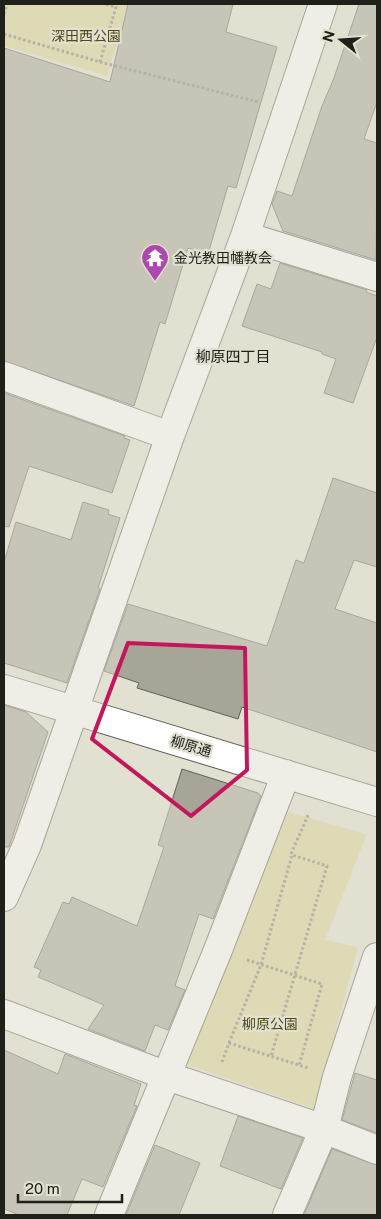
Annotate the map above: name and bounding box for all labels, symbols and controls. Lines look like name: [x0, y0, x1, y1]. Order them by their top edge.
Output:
north arrow: [316, 15, 366, 65]
park label: 深田西公園: [51, 28, 121, 44]
text: N: [319, 29, 338, 44]
temple icon: 金光教田幡教会: [140, 243, 170, 282]
place label: 金光教田幡教会: [174, 250, 272, 266]
district label: 柳原四丁目: [195, 348, 271, 365]
street label: 柳原通: [169, 732, 213, 760]
park label: 柳原公園: [242, 1016, 298, 1032]
scale bar: [18, 1172, 121, 1204]
text: 20 m: [25, 1180, 60, 1197]

